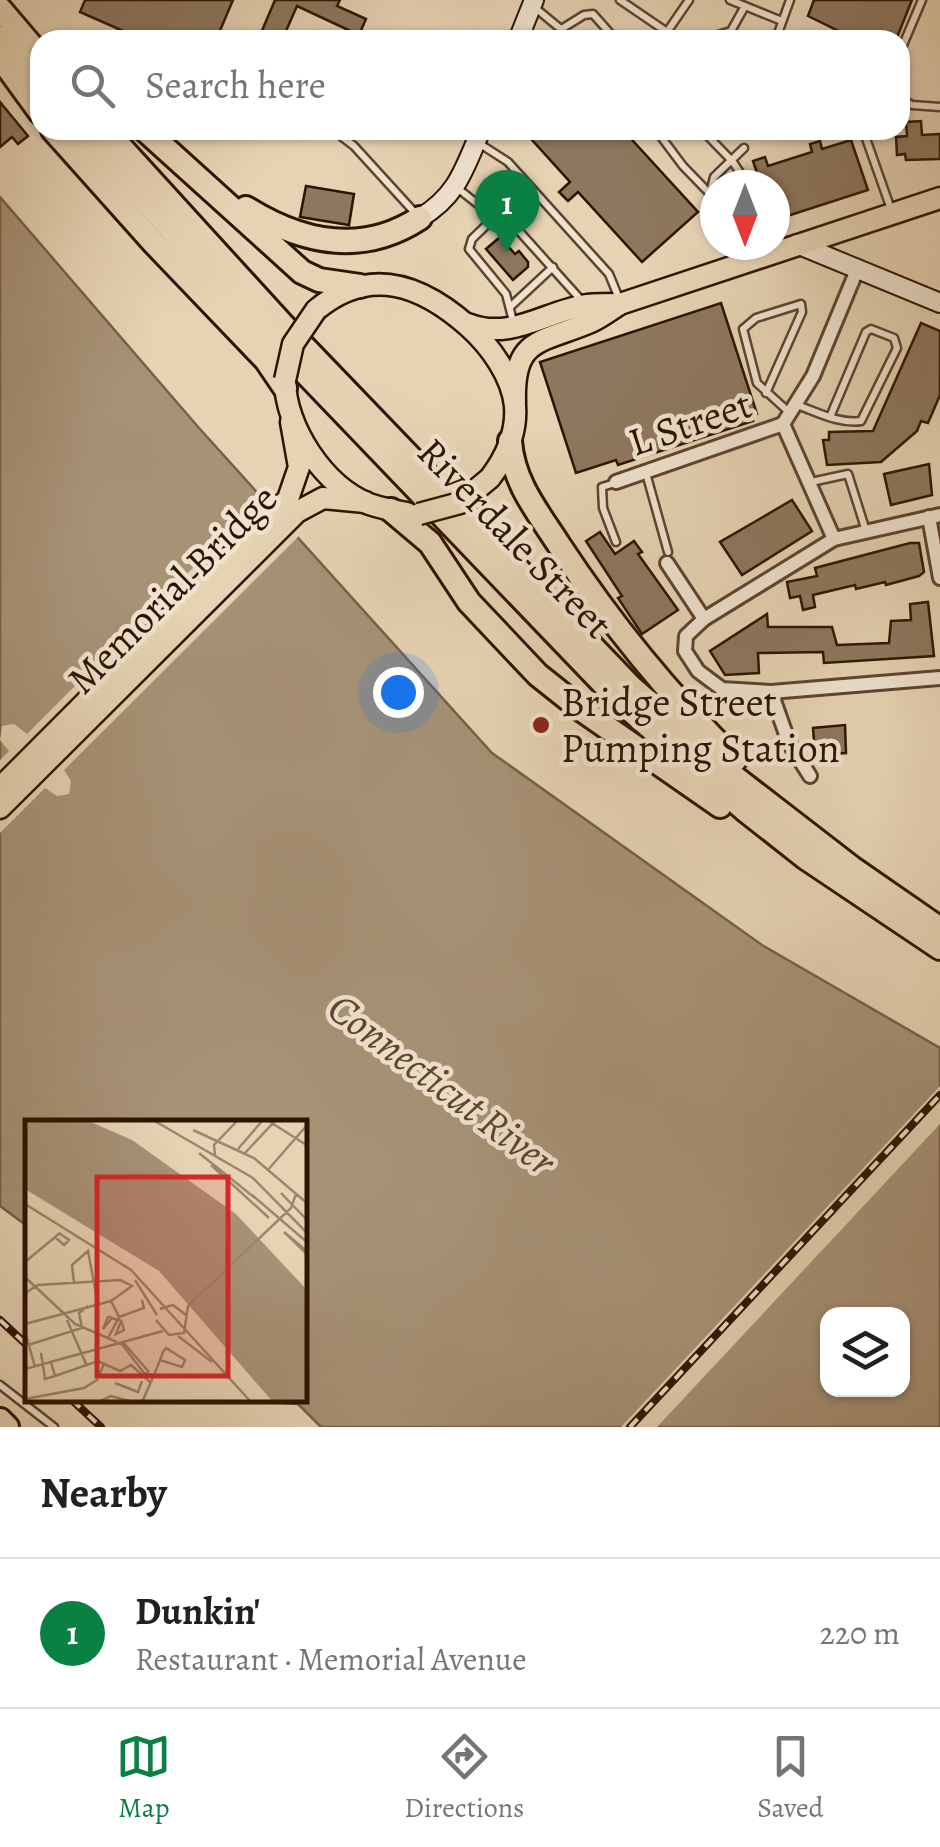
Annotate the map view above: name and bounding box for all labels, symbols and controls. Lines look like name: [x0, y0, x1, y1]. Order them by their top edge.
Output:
search box: [30, 30, 910, 140]
icon: search: [65, 58, 120, 113]
text: Search here: [145, 59, 326, 111]
pin: 1: [474, 170, 540, 252]
north arrow: [700, 170, 790, 260]
street label: L Street: [621, 376, 759, 470]
street label: Riverdale Street: [405, 426, 625, 650]
street label: Memorial Bridge: [55, 472, 289, 706]
your location: [373, 667, 424, 718]
place label: Bridge Street Pumping Station: [561, 675, 840, 776]
marker: Bridge Street Pumping Station: [530, 714, 552, 736]
water label: Connecticut River: [316, 980, 569, 1189]
inset map: [25, 1120, 308, 1402]
map controls: [820, 1307, 910, 1397]
button: layers: [820, 1307, 910, 1397]
text: Nearby: [40, 1464, 167, 1521]
text: Dunkin': [135, 1585, 260, 1637]
text: 1: [67, 1611, 78, 1655]
text: 220 m: [820, 1611, 900, 1655]
text: Restaurant · Memorial Avenue: [135, 1637, 527, 1681]
tab: Map: [116, 1729, 171, 1827]
tab: Directions: [404, 1729, 524, 1827]
tab: Saved: [757, 1729, 824, 1827]

